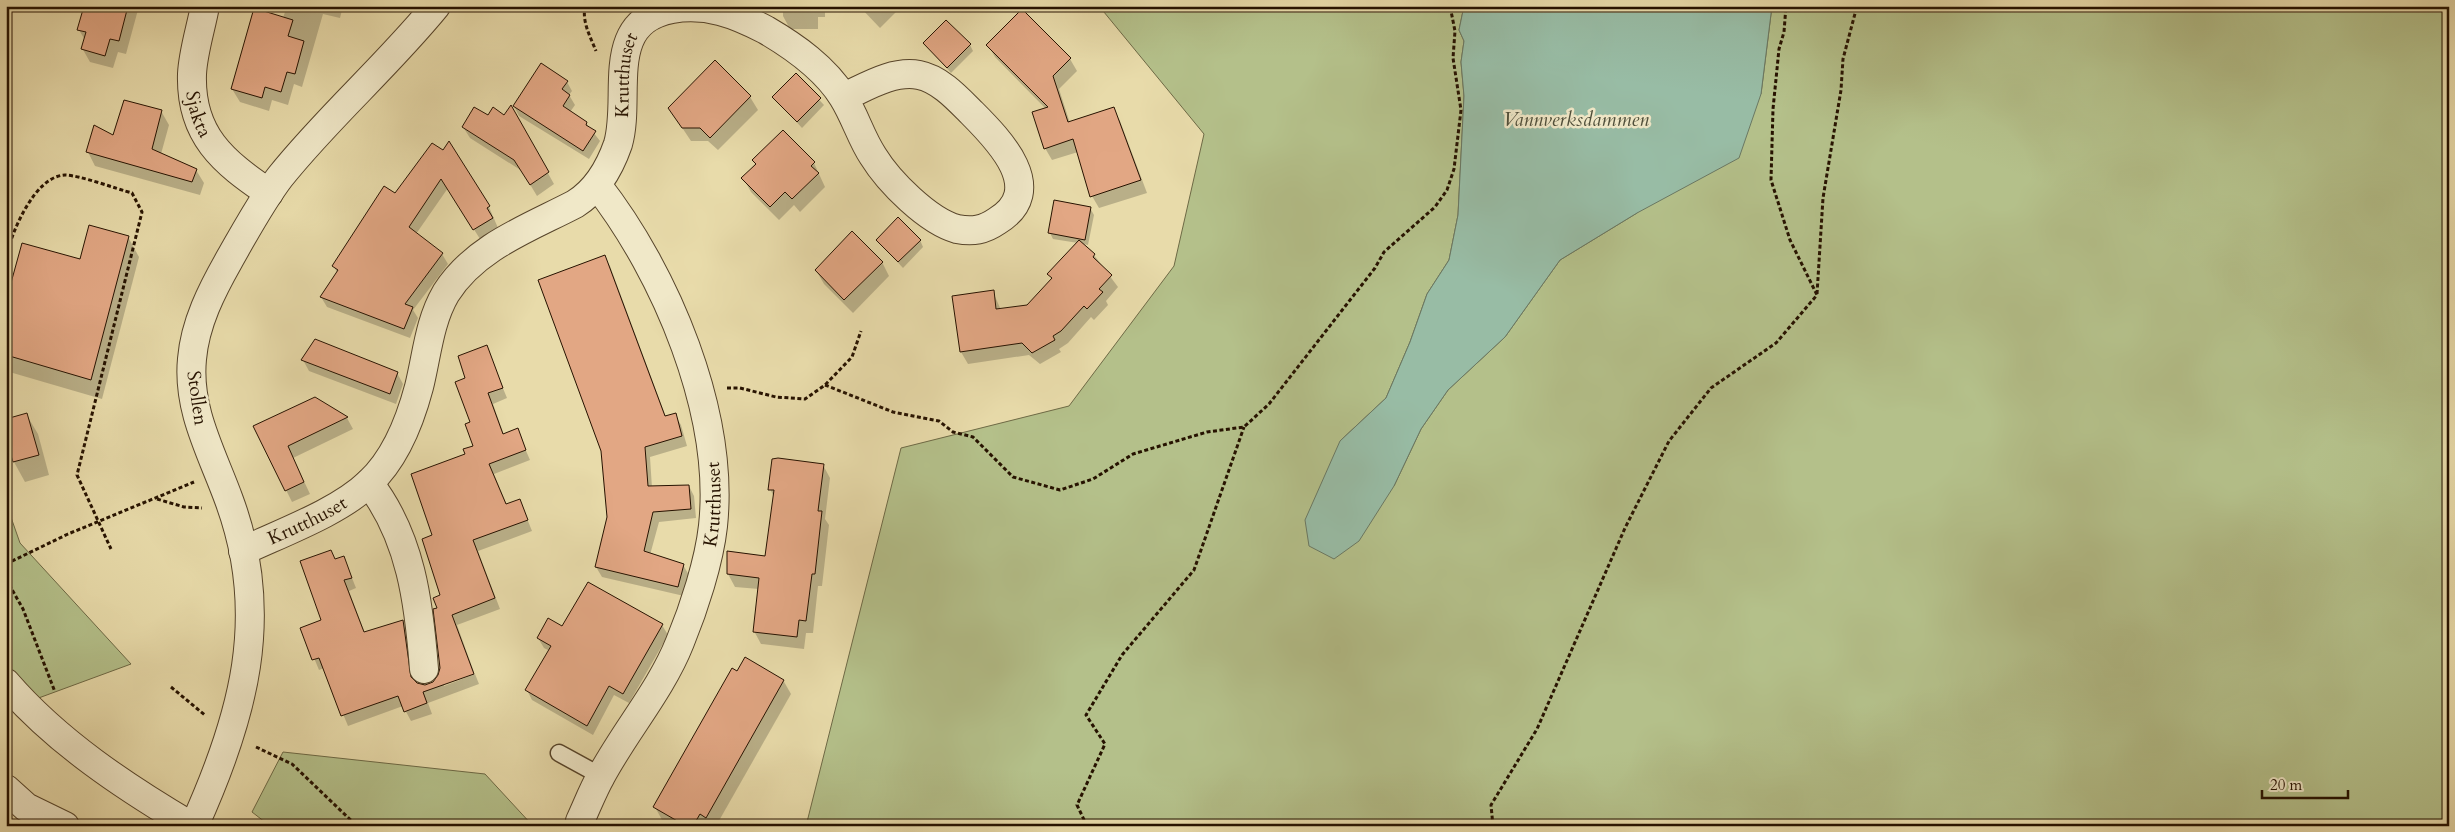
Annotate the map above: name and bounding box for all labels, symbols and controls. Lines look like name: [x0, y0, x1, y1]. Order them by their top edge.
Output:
street label: Krutthuset: [609, 28, 644, 118]
street label: Sjakta: [179, 89, 218, 142]
water label: Vannverksdammen: [1503, 106, 1649, 133]
street label: Stollen: [180, 369, 214, 427]
street label: Krutthuset: [697, 461, 728, 549]
street label: Krutthuset: [264, 490, 352, 551]
scale bar: [2262, 767, 2349, 799]
text: 20 m: [2270, 775, 2302, 795]

